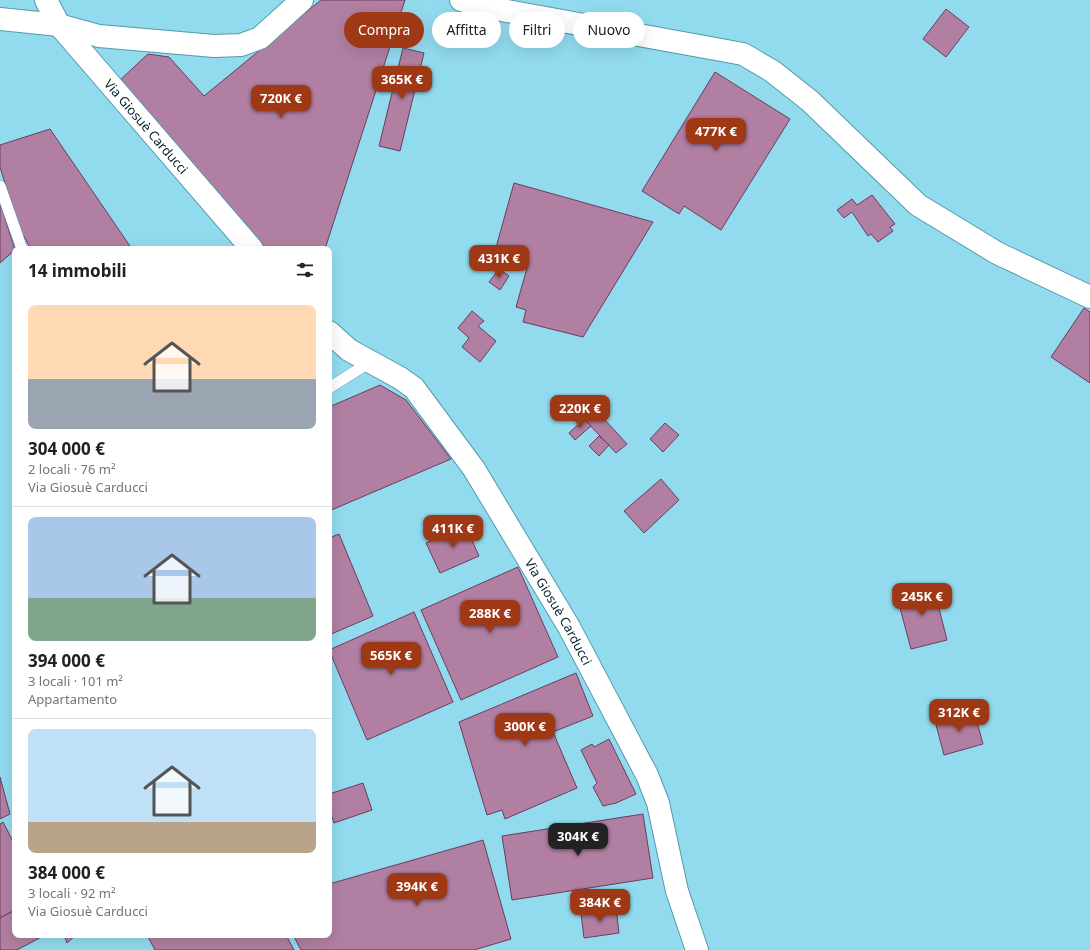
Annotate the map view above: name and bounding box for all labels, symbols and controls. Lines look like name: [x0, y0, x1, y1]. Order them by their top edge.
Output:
chip: Compra: [344, 12, 424, 48]
chip: Affitta: [432, 12, 501, 48]
chip: Filtri: [509, 12, 565, 48]
chip: Nuovo: [573, 12, 645, 48]
pin: 365K €: [369, 66, 435, 100]
text: 365K €: [381, 70, 423, 88]
street label: Via Giosuè Carducci: [100, 75, 192, 178]
pin: 720K €: [248, 85, 314, 119]
text: 720K €: [260, 89, 302, 107]
pin: 477K €: [683, 118, 749, 152]
text: 477K €: [695, 122, 737, 140]
pin: 431K €: [466, 245, 532, 279]
text: 431K €: [478, 249, 520, 267]
text: 14 immobili: [28, 259, 127, 282]
icon: filters: [294, 259, 316, 281]
icon: home: [136, 331, 208, 403]
pin: 220K €: [547, 395, 613, 429]
text: 220K €: [559, 399, 601, 417]
text: 304 000 €: [28, 437, 105, 460]
text: 2 locali · 76 m²: [28, 460, 115, 478]
text: Via Giosuè Carducci: [28, 478, 148, 496]
pin: 411K €: [420, 515, 486, 549]
text: 411K €: [432, 519, 474, 537]
icon: home: [136, 543, 208, 615]
street label: Via Giosuè Carducci: [521, 555, 596, 668]
pin: 245K €: [889, 583, 955, 617]
text: 245K €: [901, 587, 943, 605]
pin: 288K €: [457, 600, 523, 634]
text: 288K €: [469, 604, 511, 622]
pin: 565K €: [358, 642, 424, 676]
text: 565K €: [370, 646, 412, 664]
text: 394 000 €: [28, 649, 105, 672]
text: 3 locali · 101 m²: [28, 672, 123, 690]
text: Appartamento: [28, 690, 117, 708]
pin: 312K €: [926, 699, 992, 733]
text: 312K €: [938, 703, 980, 721]
pin: 300K €: [492, 713, 558, 747]
text: 300K €: [504, 717, 546, 735]
icon: home: [136, 755, 208, 827]
pin: 304K €: [545, 823, 611, 857]
text: 304K €: [557, 827, 599, 845]
text: 384 000 €: [28, 861, 105, 884]
pin: 394K €: [384, 873, 450, 907]
text: 394K €: [396, 877, 438, 895]
text: 3 locali · 92 m²: [28, 884, 115, 902]
pin: 384K €: [567, 889, 633, 923]
text: 384K €: [579, 893, 621, 911]
text: Via Giosuè Carducci: [28, 902, 148, 920]

